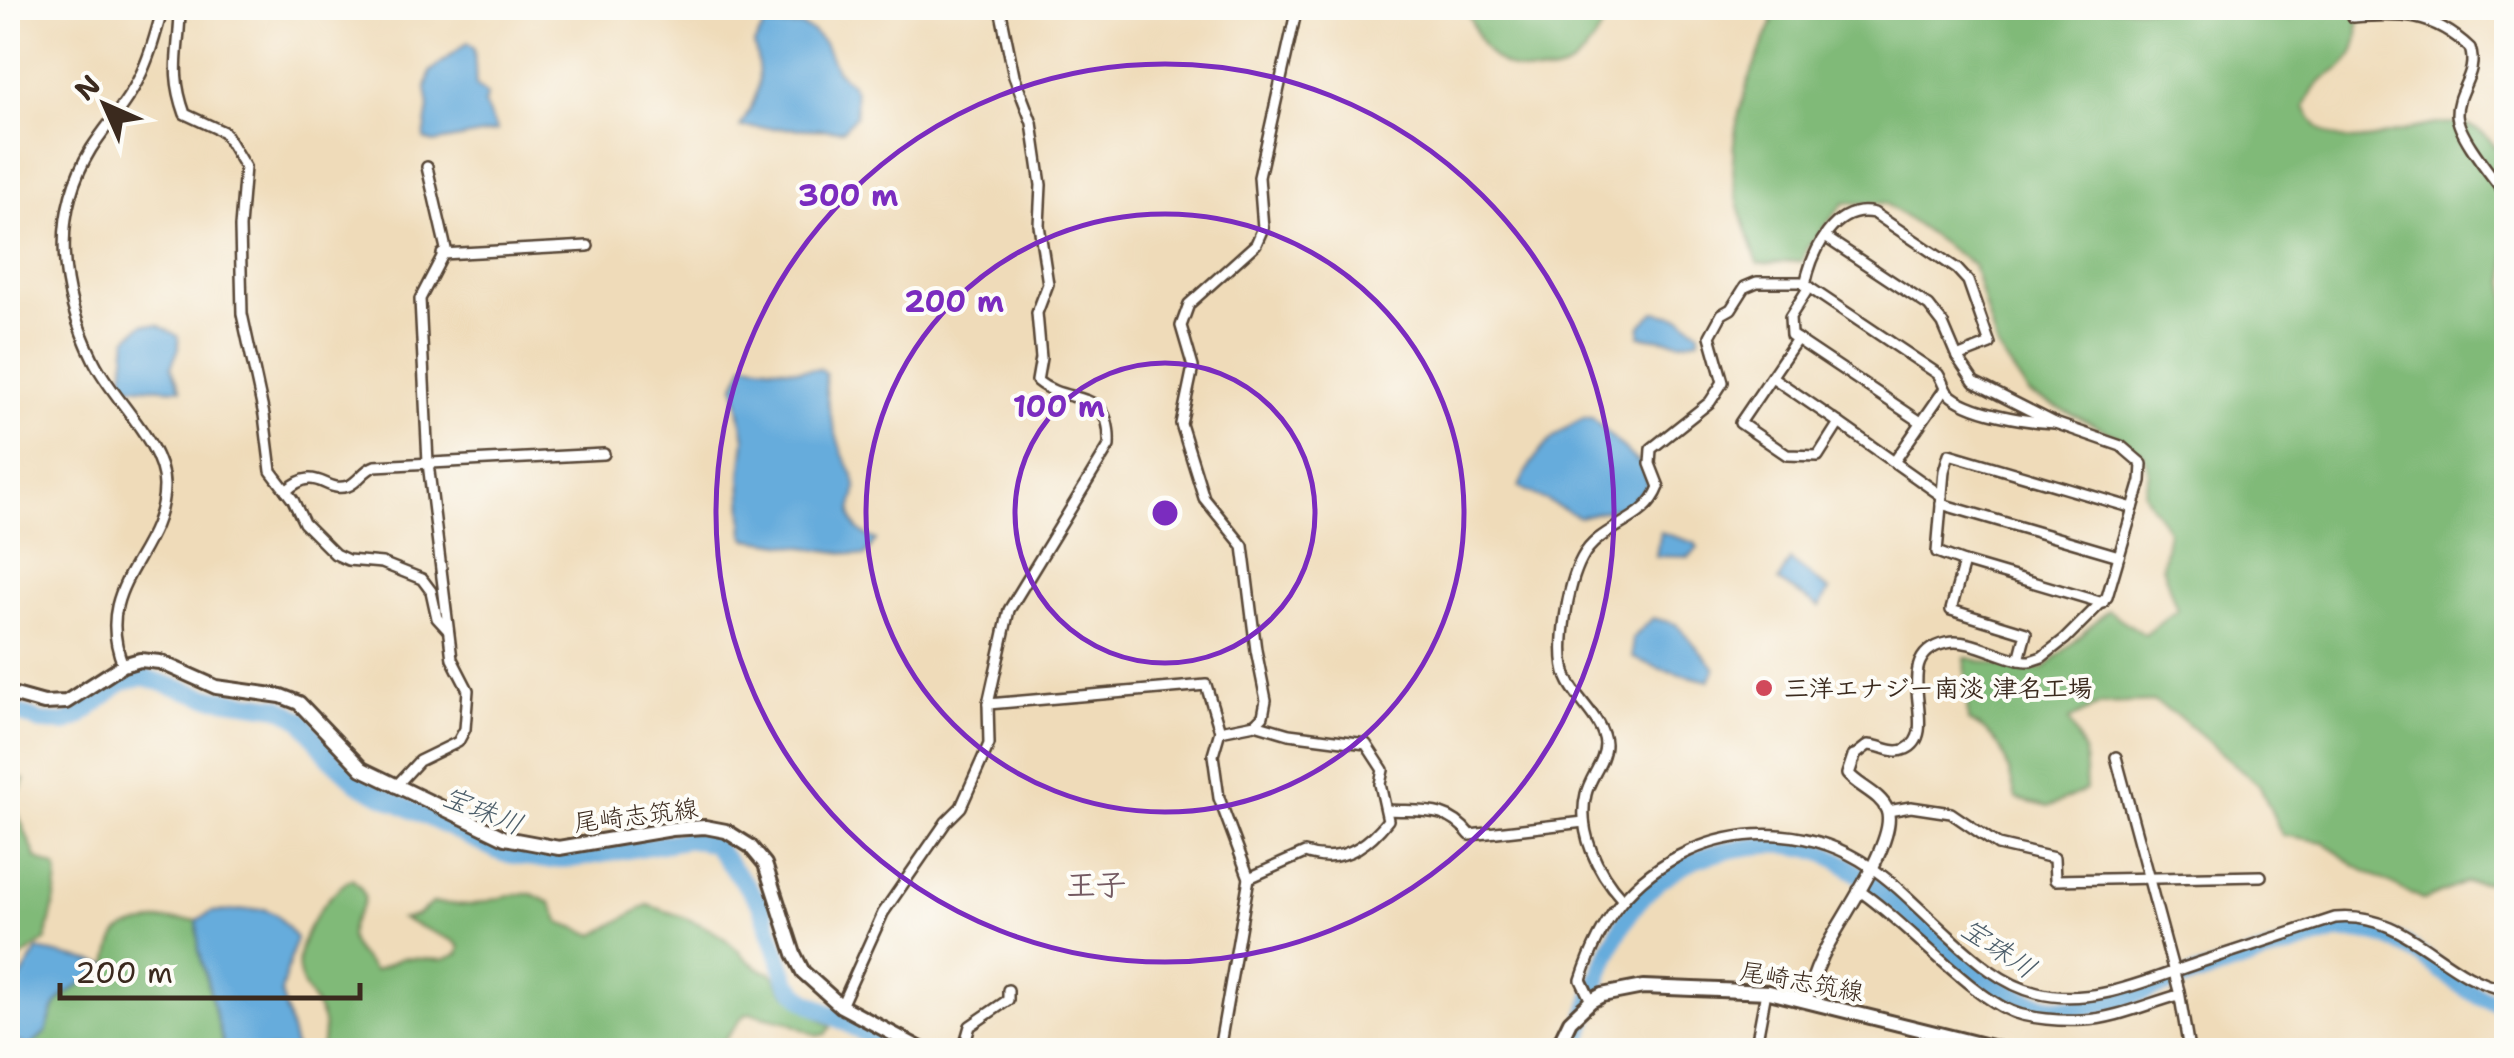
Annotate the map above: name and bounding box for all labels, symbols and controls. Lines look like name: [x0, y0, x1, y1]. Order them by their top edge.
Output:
north arrow: [55, 55, 155, 155]
text: N: [66, 66, 109, 109]
text: 300 m: [798, 175, 898, 216]
text: 200 m: [904, 281, 1004, 322]
text: 100 m: [1013, 386, 1105, 427]
centre of rings: [1147, 495, 1183, 531]
place label: 三洋エナジー南淡 津名工場: [1784, 671, 2093, 705]
marker: 三洋エナジー南淡 津名工場: [1753, 677, 1775, 699]
water label: 宝珠川: [437, 777, 529, 843]
street label: 尾崎志筑線: [572, 791, 700, 839]
district label: 王子: [1066, 864, 1126, 905]
water label: 宝珠川: [1954, 909, 2044, 987]
scale bar: [60, 938, 360, 1000]
text: 200 m: [75, 952, 173, 993]
street label: 尾崎志筑線: [1737, 953, 1867, 1009]

